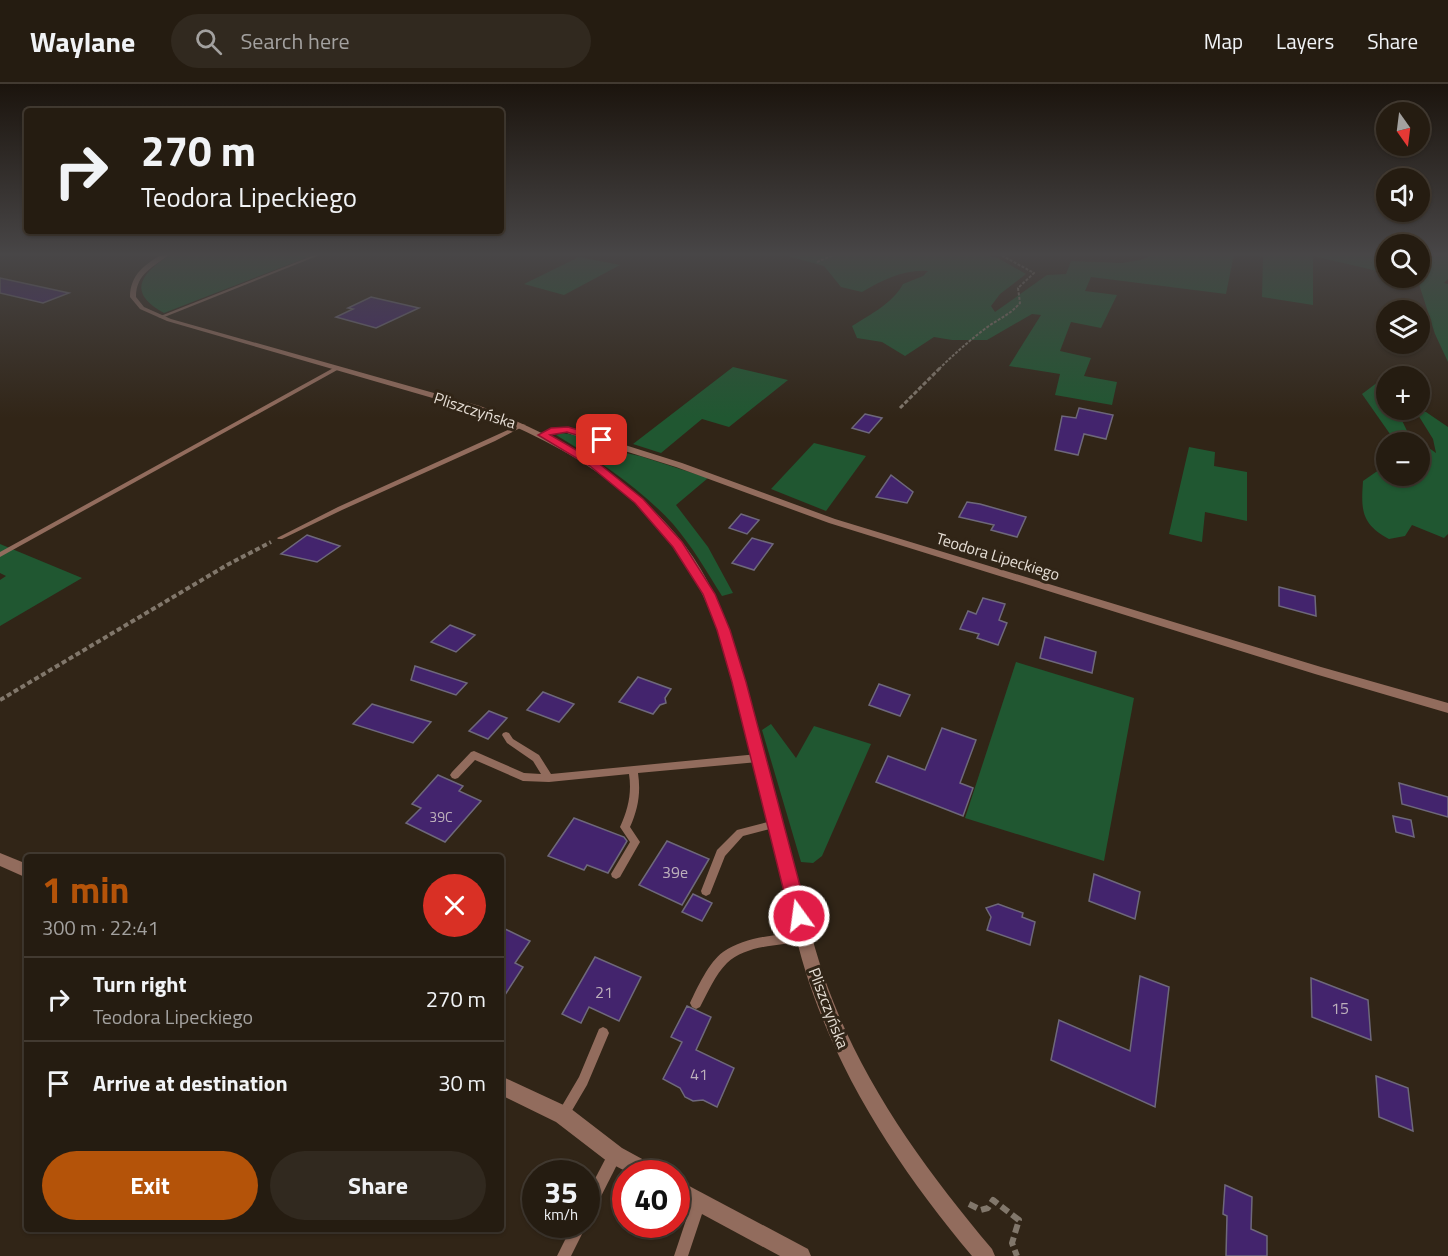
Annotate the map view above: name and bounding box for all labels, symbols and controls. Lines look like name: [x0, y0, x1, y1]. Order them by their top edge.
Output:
search box: [171, 14, 591, 68]
text: Waylane: [30, 20, 135, 63]
text: Search here: [240, 24, 350, 58]
icon: search: [192, 25, 225, 58]
text: Map: [1204, 25, 1243, 57]
text: Layers: [1276, 25, 1334, 57]
text: Share: [1367, 25, 1418, 57]
north arrow: [1376, 102, 1430, 156]
map controls: [1376, 102, 1430, 486]
text: 270 m: [141, 118, 256, 182]
icon: right: [42, 132, 120, 210]
button: sound: [1376, 168, 1430, 222]
text: Teodora Lipeckiego: [141, 176, 357, 217]
button: search: [1376, 234, 1430, 288]
button: layers: [1376, 300, 1430, 354]
button: +: [1376, 366, 1430, 420]
street label: Pliszczyńska: [431, 385, 519, 435]
pin: [576, 414, 627, 465]
icon: arrive: [585, 423, 618, 456]
button: −: [1376, 432, 1430, 486]
street label: Teodora Lipeckiego: [933, 526, 1063, 586]
house number: 39C: [429, 806, 453, 827]
house number: 39e: [662, 860, 688, 884]
text: 1 min: [42, 862, 129, 917]
button: close: [423, 874, 486, 937]
position arrow: [767, 884, 831, 948]
text: 300 m · 22:41: [42, 912, 159, 943]
street label: Pliszczyńska: [803, 964, 855, 1052]
text: Turn right: [93, 967, 187, 1001]
house number: 21: [595, 980, 613, 1004]
text: 270 m: [426, 982, 486, 1016]
icon: right: [42, 983, 75, 1016]
house number: 15: [1331, 996, 1349, 1020]
text: Teodora Lipeckiego: [93, 1001, 253, 1032]
house number: 41: [690, 1062, 708, 1086]
text: Arrive at destination: [93, 1066, 288, 1100]
text: 30 m: [438, 1066, 486, 1100]
icon: arrive: [42, 1067, 75, 1100]
button: Exit: [42, 1151, 258, 1220]
button: Share: [270, 1151, 486, 1220]
speed limit sign: 40: [612, 1160, 690, 1238]
text: 35: [544, 1169, 578, 1215]
text: km/h: [544, 1203, 578, 1226]

